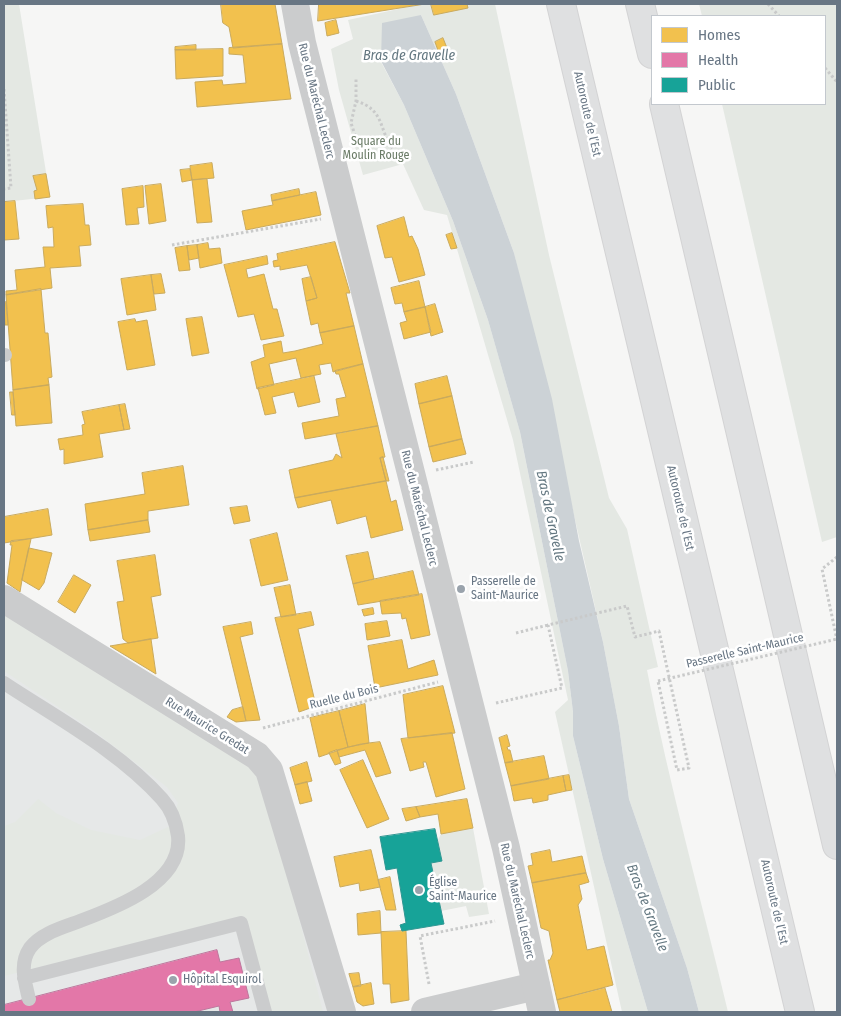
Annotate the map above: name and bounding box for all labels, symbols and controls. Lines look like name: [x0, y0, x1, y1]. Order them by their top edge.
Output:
legend: [651, 15, 826, 105]
text: Homes: [698, 26, 740, 44]
street label: Rue du Maréchal Leclerc: [295, 42, 337, 160]
water label: Bras de Gravelle: [363, 48, 455, 64]
text: Health: [698, 51, 738, 69]
street label: Autoroute de l’Est: [570, 70, 604, 158]
text: Public: [698, 76, 735, 94]
park label: Square du Moulin Rouge: [343, 135, 409, 163]
street label: Rue du Maréchal Leclerc: [398, 449, 440, 567]
street label: Autoroute de l’Est: [663, 464, 697, 552]
water label: Bras de Gravelle: [532, 469, 568, 563]
place label: Passerelle de Saint-Maurice: [471, 575, 539, 603]
marker: Passerelle de Saint-Maurice: [455, 583, 467, 595]
street label: Passerelle Saint-Maurice: [685, 630, 805, 672]
street label: Ruelle du Bois: [308, 682, 380, 712]
street label: Rue Maurice Gredat: [162, 694, 252, 758]
street label: Rue du Maréchal Leclerc: [497, 842, 537, 960]
street label: Autoroute de l’Est: [757, 858, 791, 946]
water label: Bras de Gravelle: [623, 862, 671, 954]
place label: Église Saint-Maurice: [429, 876, 497, 904]
marker: Église Saint-Maurice: [413, 884, 425, 896]
place label: Hôpital Esquirol: [183, 973, 261, 987]
marker: Hôpital Esquirol: [167, 974, 179, 986]

